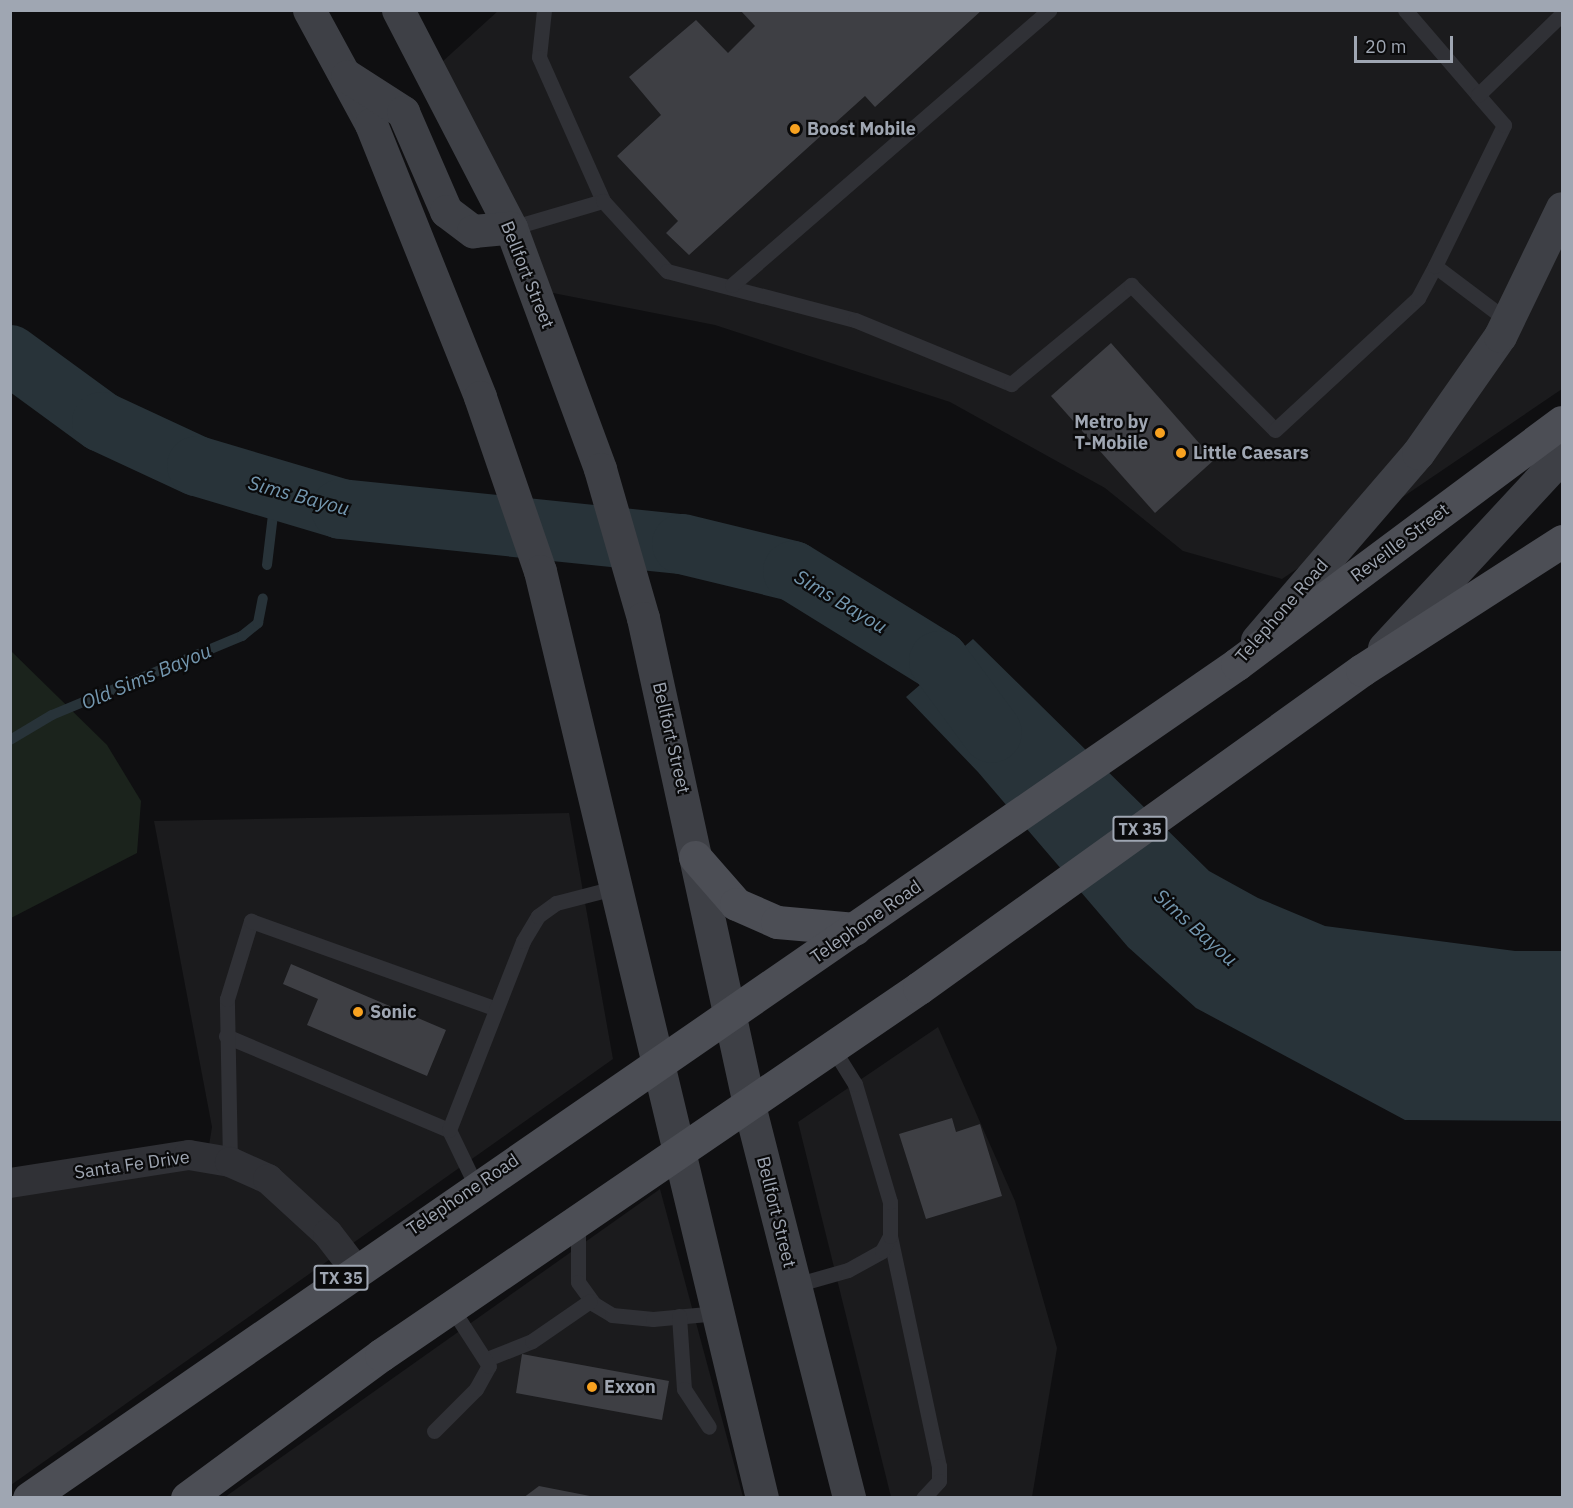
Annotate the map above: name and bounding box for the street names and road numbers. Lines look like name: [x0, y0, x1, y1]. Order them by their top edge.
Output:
street label: Bellfort Street: [496, 218, 558, 332]
street label: Reveille Street: [1347, 499, 1453, 587]
street label: Telephone Road: [1231, 555, 1333, 667]
street label: Bellfort Street: [648, 680, 694, 796]
road number: TX 35: [1112, 816, 1168, 842]
street label: Telephone Road: [806, 876, 926, 968]
street label: Santa Fe Drive: [73, 1146, 191, 1184]
street label: Telephone Road: [403, 1150, 523, 1240]
street label: Bellfort Street: [752, 1154, 800, 1270]
road number: TX 35: [312, 1265, 370, 1291]

